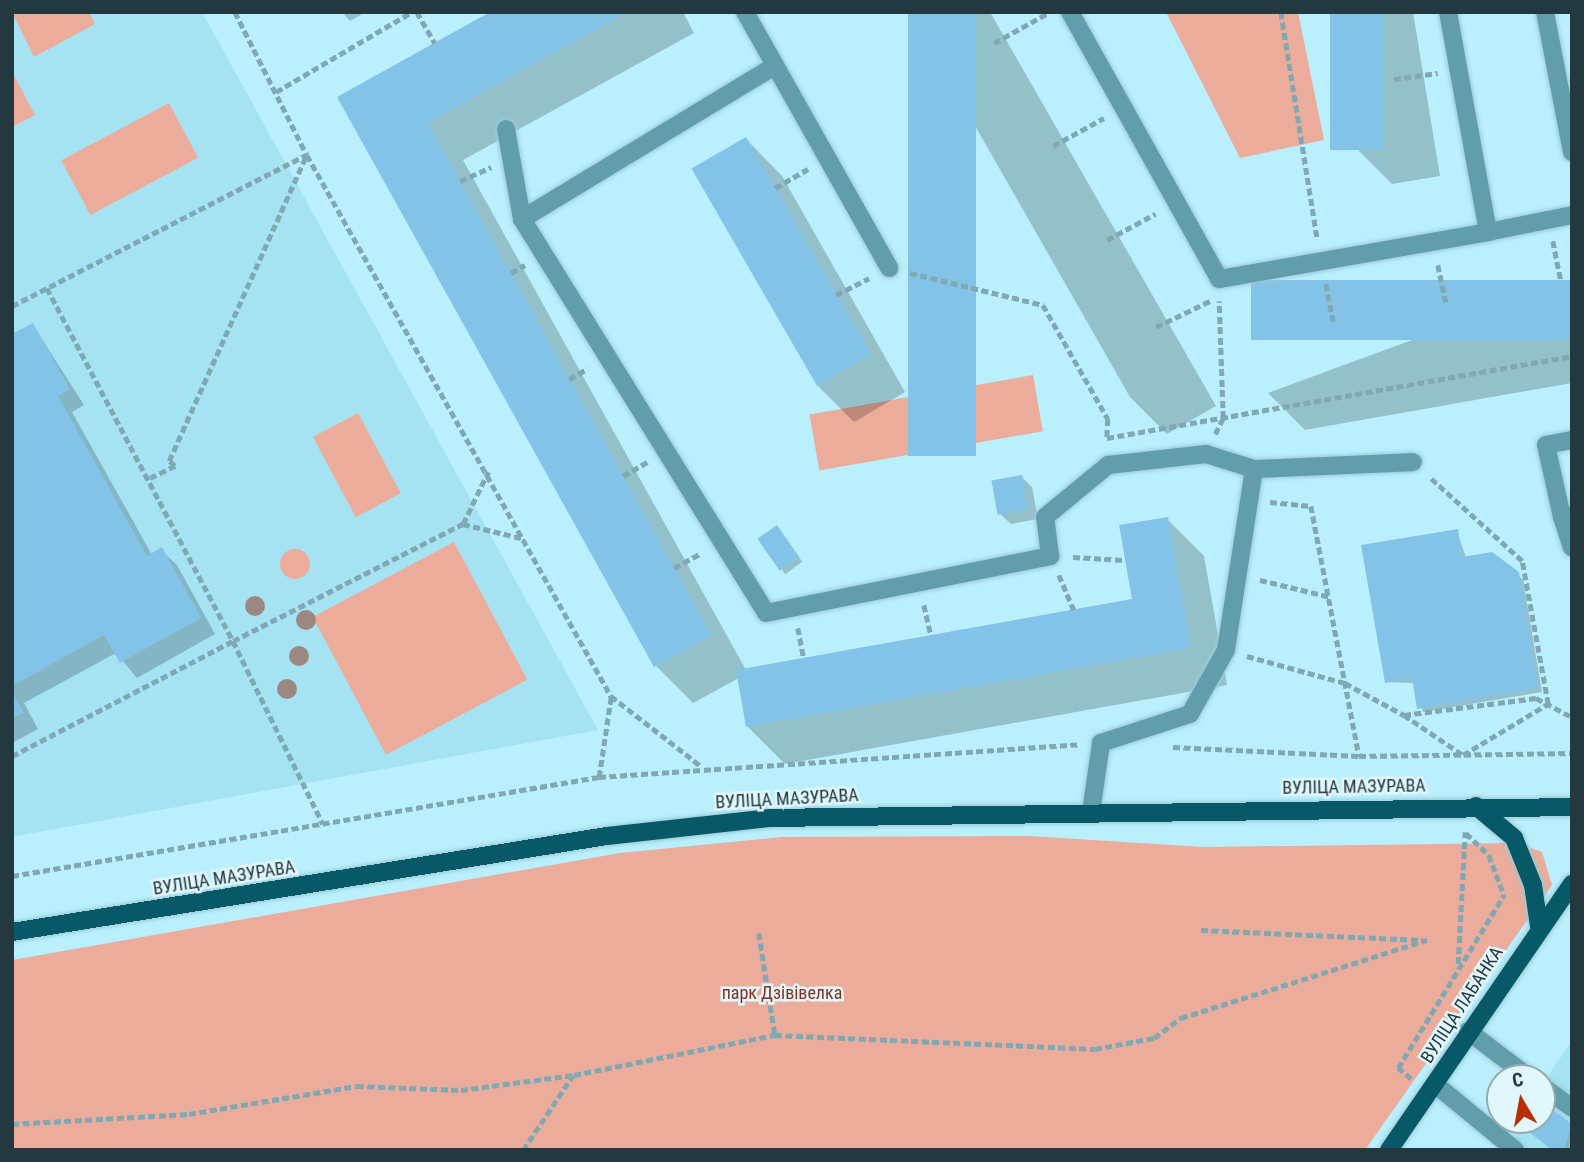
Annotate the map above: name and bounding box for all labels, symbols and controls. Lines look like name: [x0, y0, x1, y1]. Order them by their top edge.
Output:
street label: ВУЛІЦА МАЗУРАВА: [1282, 775, 1426, 799]
street label: ВУЛІЦА МАЗУРАВА: [715, 784, 859, 814]
street label: ВУЛІЦА МАЗУРАВА: [151, 856, 297, 900]
street label: ВУЛІЦА ЛАБАНКА: [1416, 943, 1508, 1067]
park label: парк Дзівівелка: [722, 982, 842, 1004]
north arrow: [1486, 1064, 1556, 1134]
text: С: [1510, 1068, 1525, 1092]

